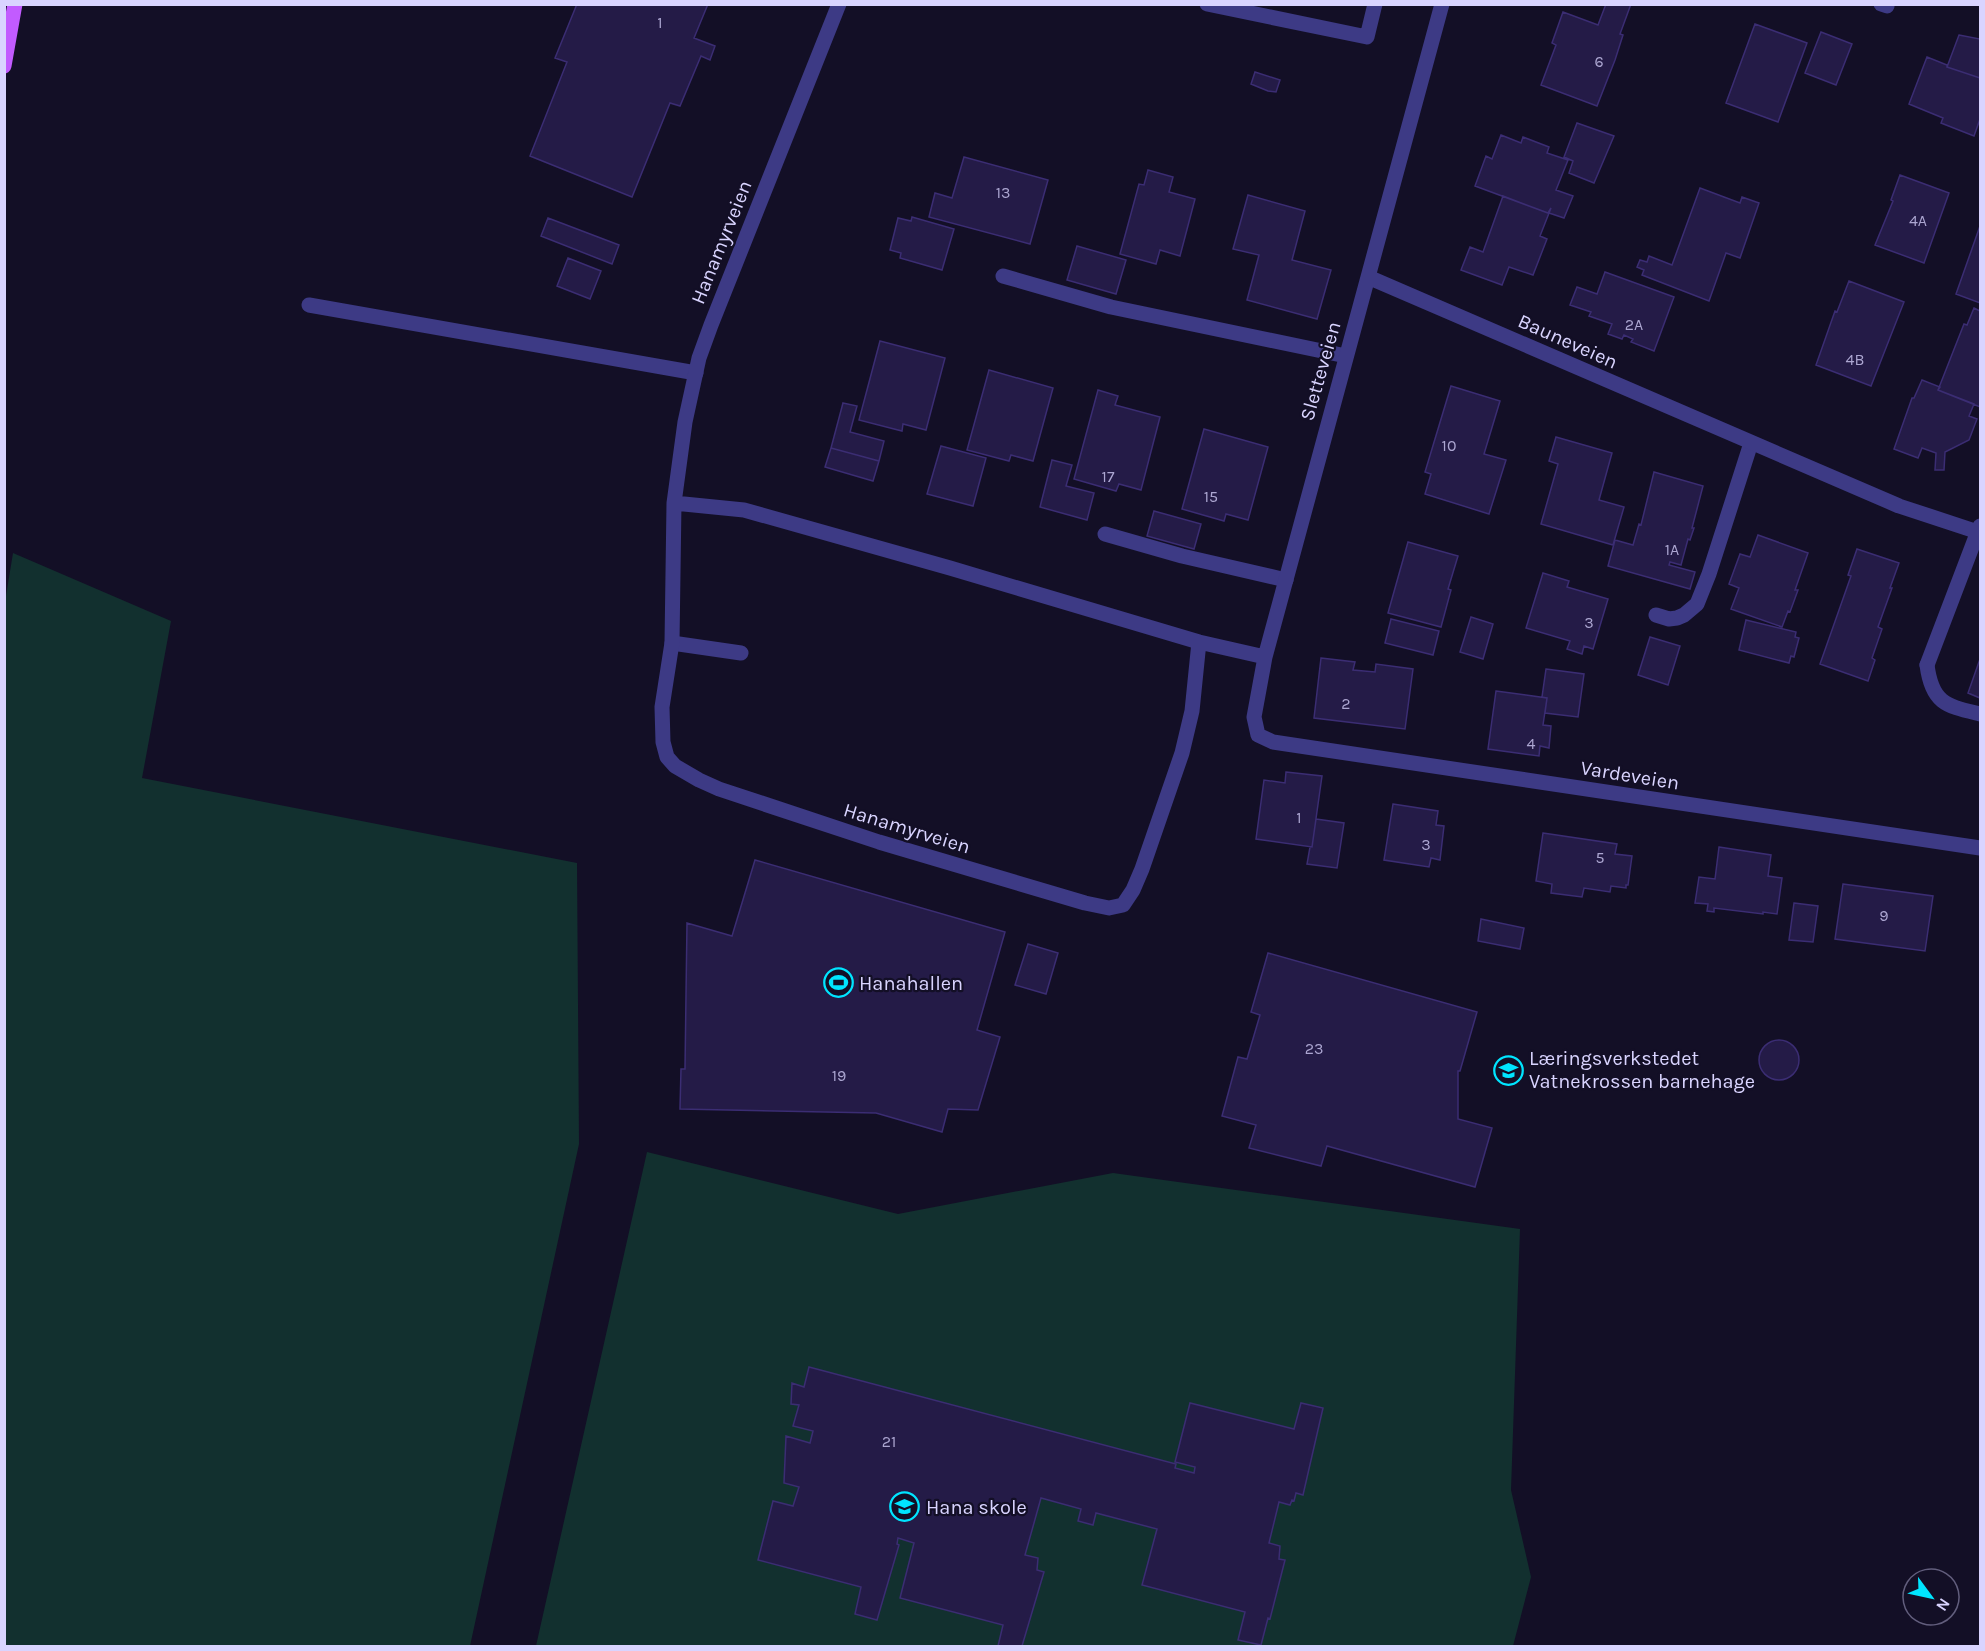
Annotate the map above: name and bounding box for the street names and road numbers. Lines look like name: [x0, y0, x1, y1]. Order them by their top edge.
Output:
street label: Hanamyrveien: [686, 177, 757, 307]
street label: Bauneveien: [1514, 309, 1621, 374]
street label: Sletteveien: [1295, 319, 1346, 423]
street label: Vardeveien: [1579, 756, 1681, 795]
street label: Hanamyrveien: [841, 798, 973, 859]

